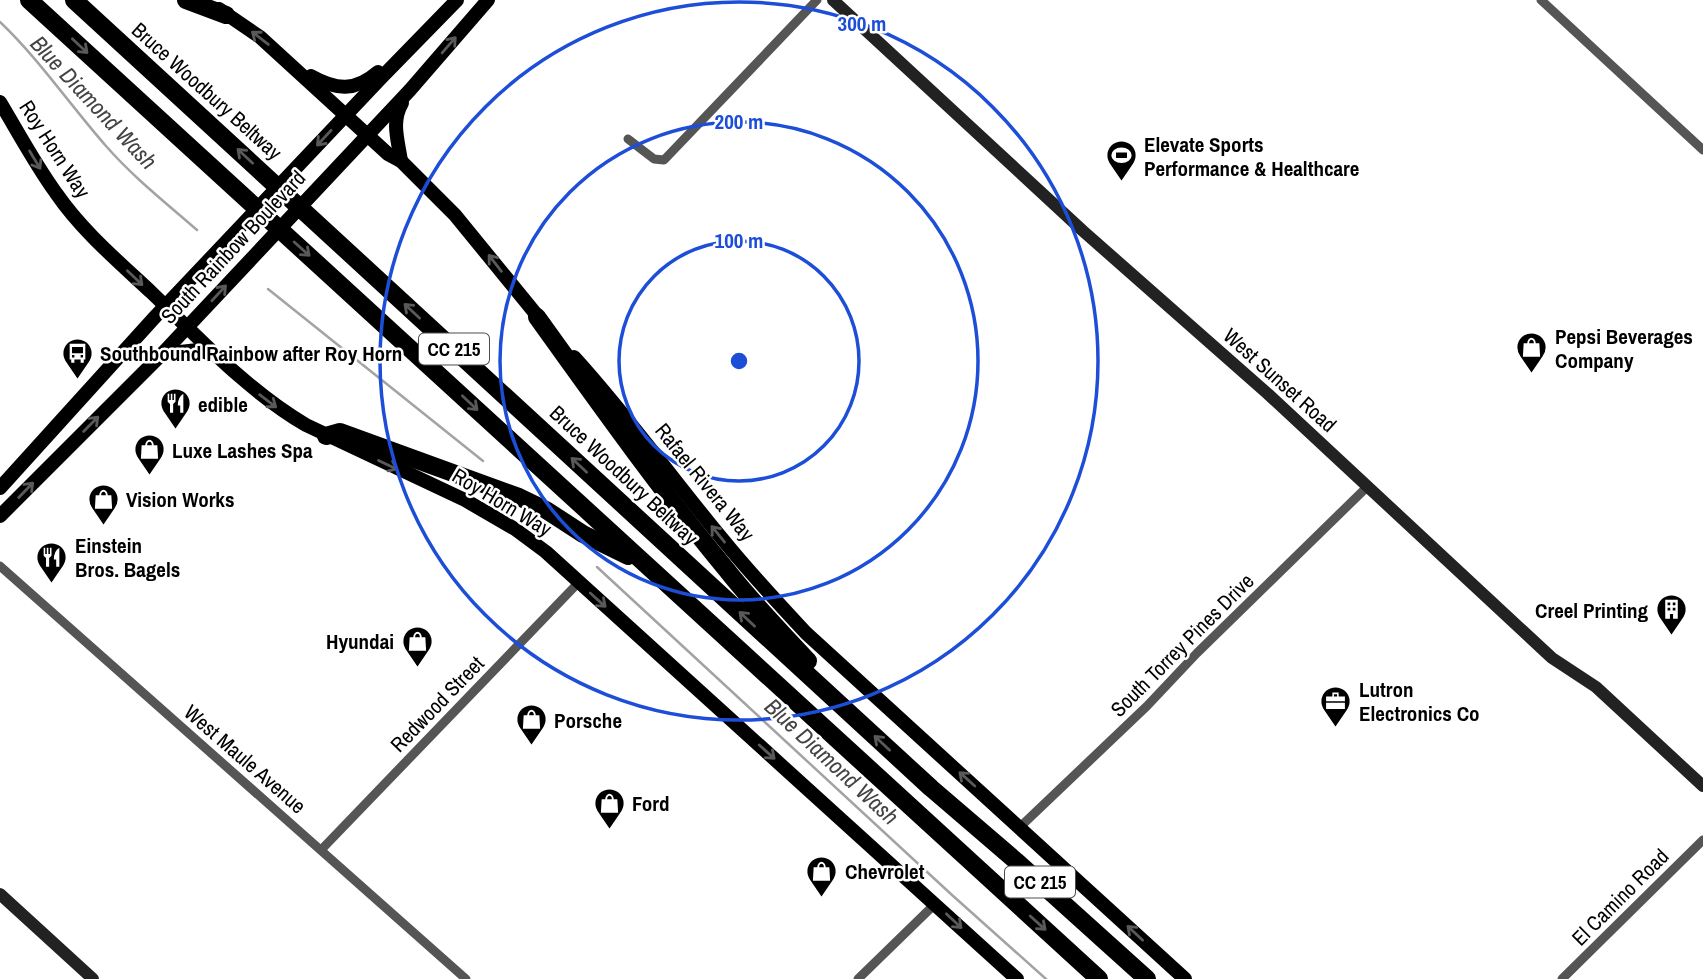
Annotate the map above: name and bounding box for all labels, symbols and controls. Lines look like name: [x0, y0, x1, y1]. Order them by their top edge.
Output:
text: 300 m: [838, 9, 886, 38]
street label: Bruce Woodbury Beltway: [126, 16, 289, 167]
water label: Blue Diamond Wash: [24, 28, 164, 176]
one-way arrow: [252, 30, 270, 45]
one-way arrow: [441, 36, 457, 54]
one-way arrow: [71, 38, 89, 54]
street label: Roy Horn Way: [13, 94, 98, 204]
text: 200 m: [715, 107, 763, 136]
one-way arrow: [316, 129, 333, 146]
place label: Elevate Sports Performance & Healthcare: [1144, 130, 1359, 183]
sports icon: Elevate Sports Performance & Healthcare: [1104, 139, 1138, 183]
one-way arrow: [237, 148, 254, 165]
one-way arrow: [28, 150, 42, 170]
street label: South Rainbow Boulevard: [154, 164, 312, 330]
text: 100 m: [715, 226, 763, 255]
one-way arrow: [293, 241, 310, 258]
one-way arrow: [487, 255, 503, 273]
one-way arrow: [127, 269, 144, 286]
one-way arrow: [210, 285, 227, 302]
one-way arrow: [404, 302, 421, 319]
street label: West Sunset Road: [1217, 321, 1343, 439]
place label: Pepsi Beverages Company: [1555, 322, 1693, 375]
shop icon: Pepsi Beverages Company: [1515, 331, 1549, 375]
road number: CC 215: [419, 334, 489, 364]
bus stop icon: Southbound Rainbow after Roy Horn: [60, 336, 94, 380]
place label: Southbound Rainbow after Roy Horn: [100, 339, 402, 368]
centre of rings: [727, 349, 751, 373]
restaurant icon: edible: [158, 387, 192, 431]
place label: edible: [198, 390, 248, 419]
one-way arrow: [259, 393, 277, 408]
one-way arrow: [461, 395, 479, 411]
street label: Bruce Woodbury Beltway: [544, 399, 705, 552]
one-way arrow: [83, 416, 100, 433]
street label: Rafael Rivera Way: [648, 417, 762, 547]
shop icon: Luxe Lashes Spa: [132, 433, 166, 477]
place label: Luxe Lashes Spa: [172, 436, 313, 465]
one-way arrow: [570, 457, 588, 473]
one-way arrow: [377, 458, 398, 472]
street label: Roy Horn Way: [447, 461, 558, 543]
one-way arrow: [17, 482, 34, 499]
shop icon: Vision Works: [86, 482, 120, 526]
place label: Vision Works: [126, 485, 235, 514]
one-way arrow: [710, 525, 726, 543]
place label: Einstein Bros. Bagels: [75, 531, 180, 584]
restaurant icon: Einstein Bros. Bagels: [35, 540, 69, 584]
street label: South Torrey Pines Drive: [1104, 567, 1260, 723]
one-way arrow: [589, 592, 607, 608]
building icon: Creel Printing: [1654, 593, 1688, 637]
place label: Creel Printing: [1535, 596, 1648, 625]
one-way arrow: [738, 611, 756, 627]
shop icon: Hyundai: [400, 624, 434, 668]
place label: Hyundai: [326, 627, 394, 656]
street label: Redwood Street: [384, 649, 490, 758]
place label: Lutron Electronics Co: [1359, 675, 1480, 728]
office icon: Lutron Electronics Co: [1319, 684, 1353, 728]
water label: Blue Diamond Wash: [758, 691, 906, 831]
street label: West Maule Avenue: [178, 698, 312, 820]
shop icon: Porsche: [514, 703, 548, 747]
place label: Porsche: [554, 706, 622, 735]
one-way arrow: [873, 735, 891, 751]
one-way arrow: [758, 744, 775, 761]
one-way arrow: [958, 771, 976, 787]
shop icon: Ford: [592, 786, 626, 830]
place label: Ford: [632, 789, 669, 818]
street label: El Camino Road: [1565, 842, 1675, 952]
shop icon: Chevrolet: [805, 854, 839, 898]
place label: Chevrolet: [845, 857, 925, 886]
road number: CC 215: [1005, 866, 1075, 898]
one-way arrow: [945, 913, 963, 929]
one-way arrow: [1029, 915, 1047, 931]
one-way arrow: [1127, 924, 1144, 941]

